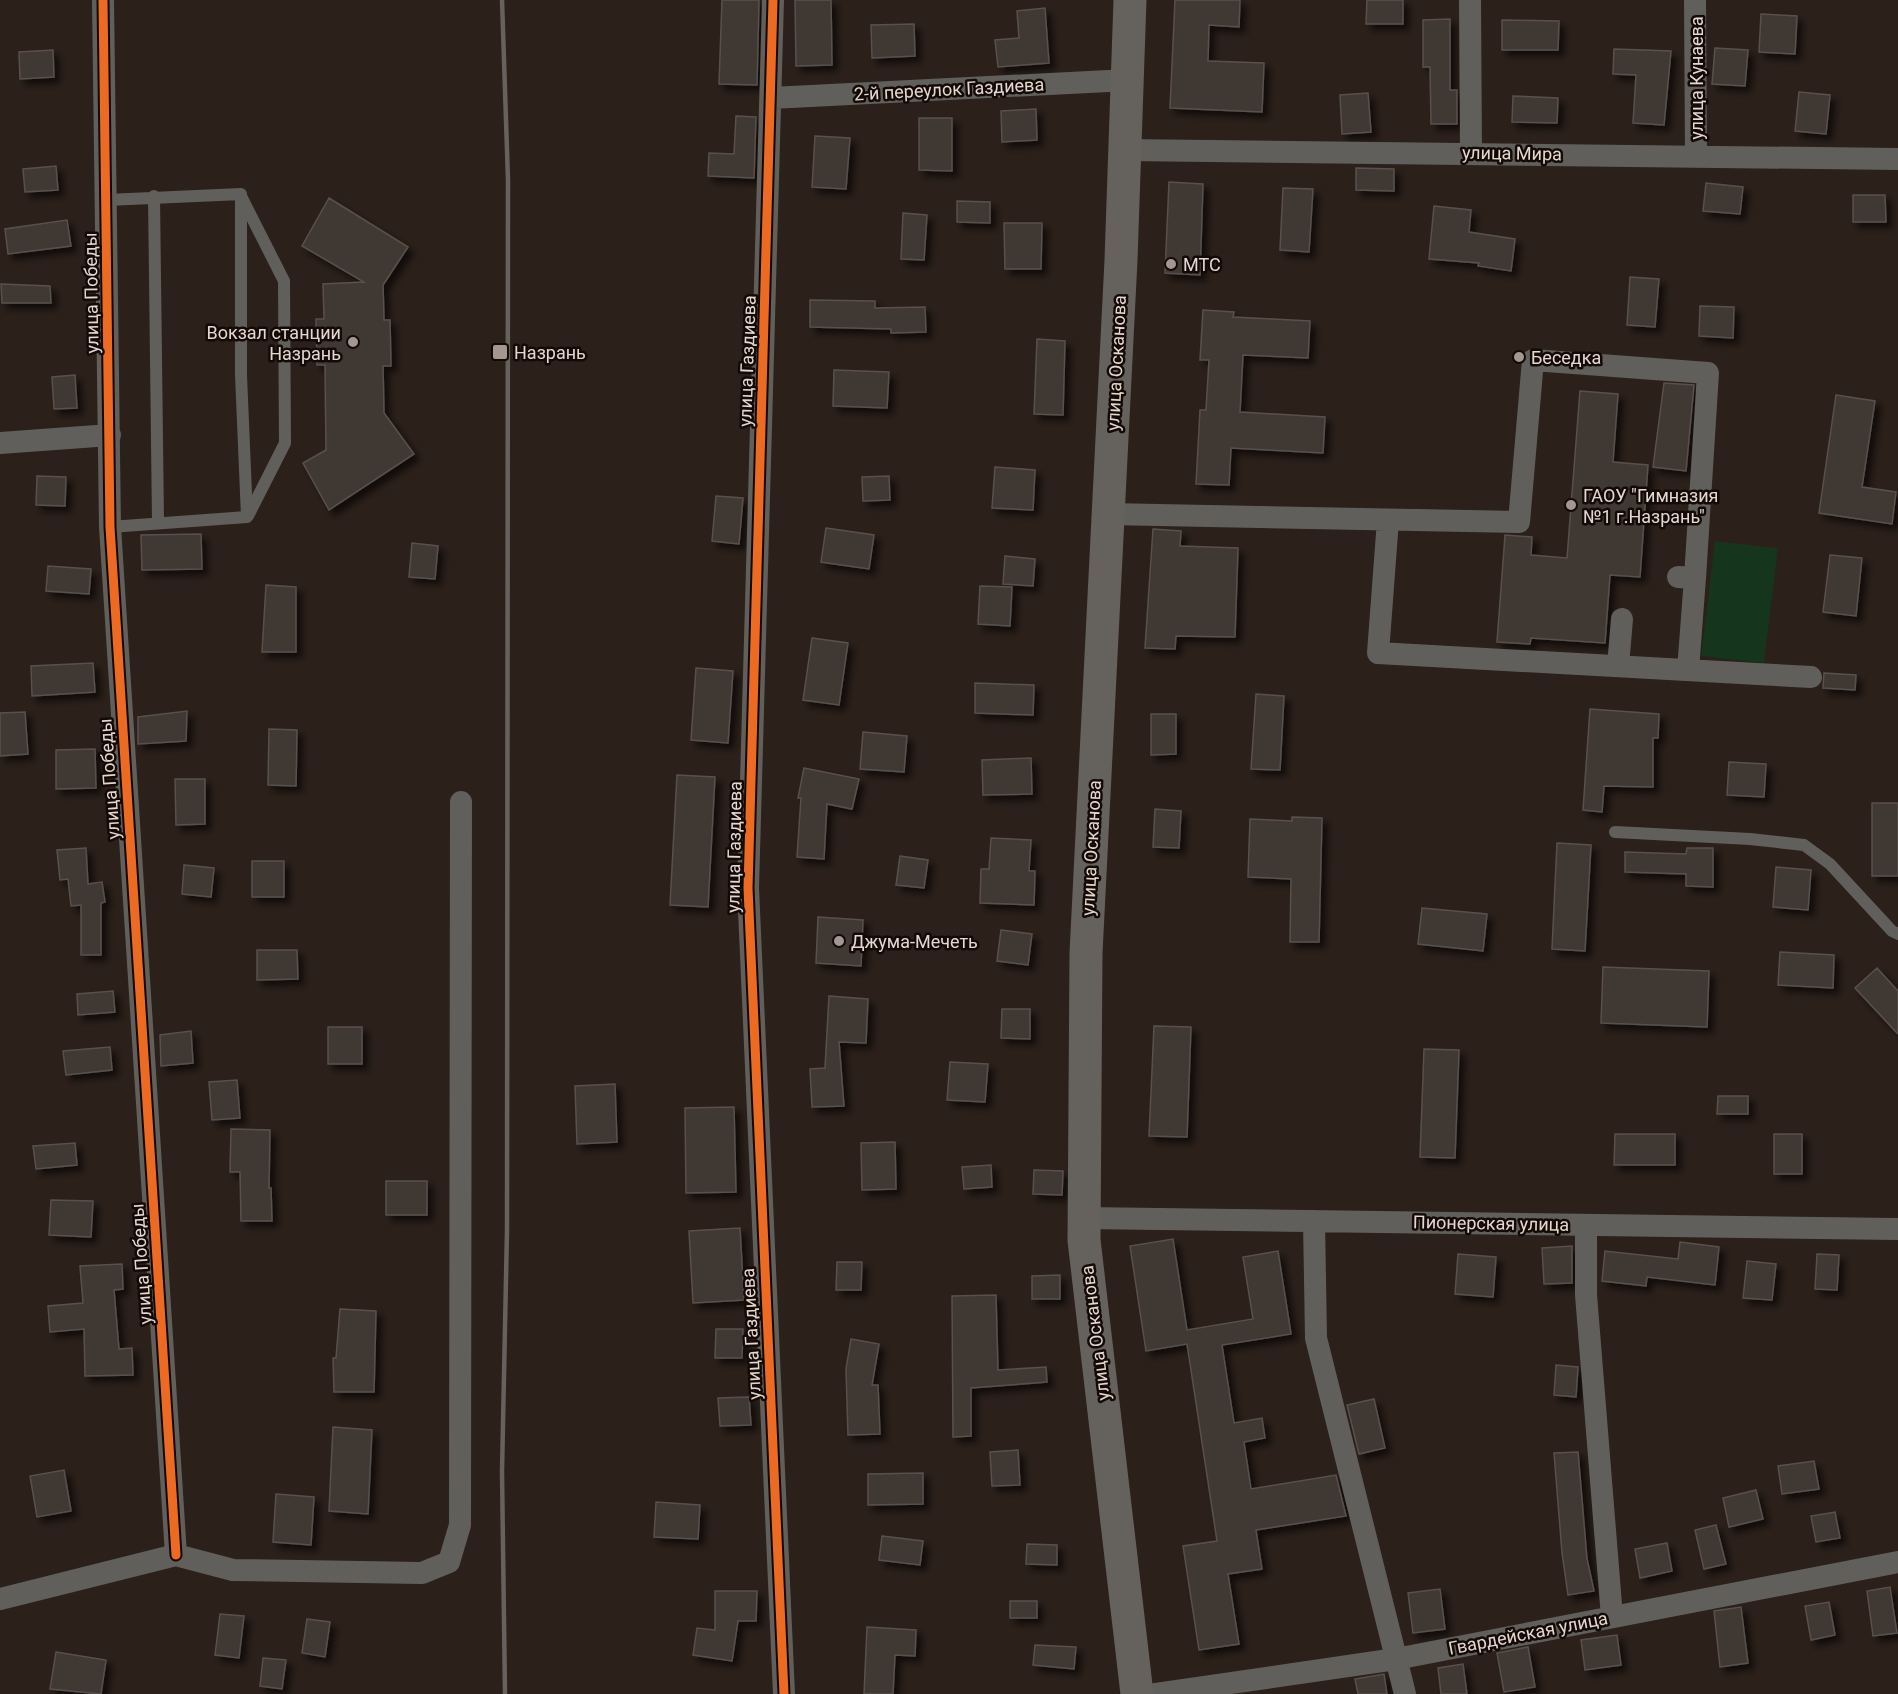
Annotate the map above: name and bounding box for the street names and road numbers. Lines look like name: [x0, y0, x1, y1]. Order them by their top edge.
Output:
street label: улица Кунаева: [1686, 16, 1707, 140]
street label: 2-й переулок Газдиева: [853, 74, 1045, 104]
street label: улица Мира: [1462, 142, 1562, 164]
street label: улица Победы: [79, 232, 103, 354]
street label: улица Газдиева: [734, 295, 760, 427]
street label: улица Осканова: [1102, 295, 1130, 431]
street label: улица Победы: [94, 718, 124, 840]
street label: улица Осканова: [1077, 780, 1105, 916]
street label: улица Газдиева: [722, 781, 746, 913]
street label: улица Победы: [126, 1203, 156, 1325]
street label: Пионерская улица: [1413, 1211, 1569, 1235]
street label: улица Осканова: [1076, 1264, 1114, 1402]
street label: улица Газдиева: [737, 1268, 765, 1400]
street label: Гвардейская улица: [1447, 1607, 1609, 1659]

